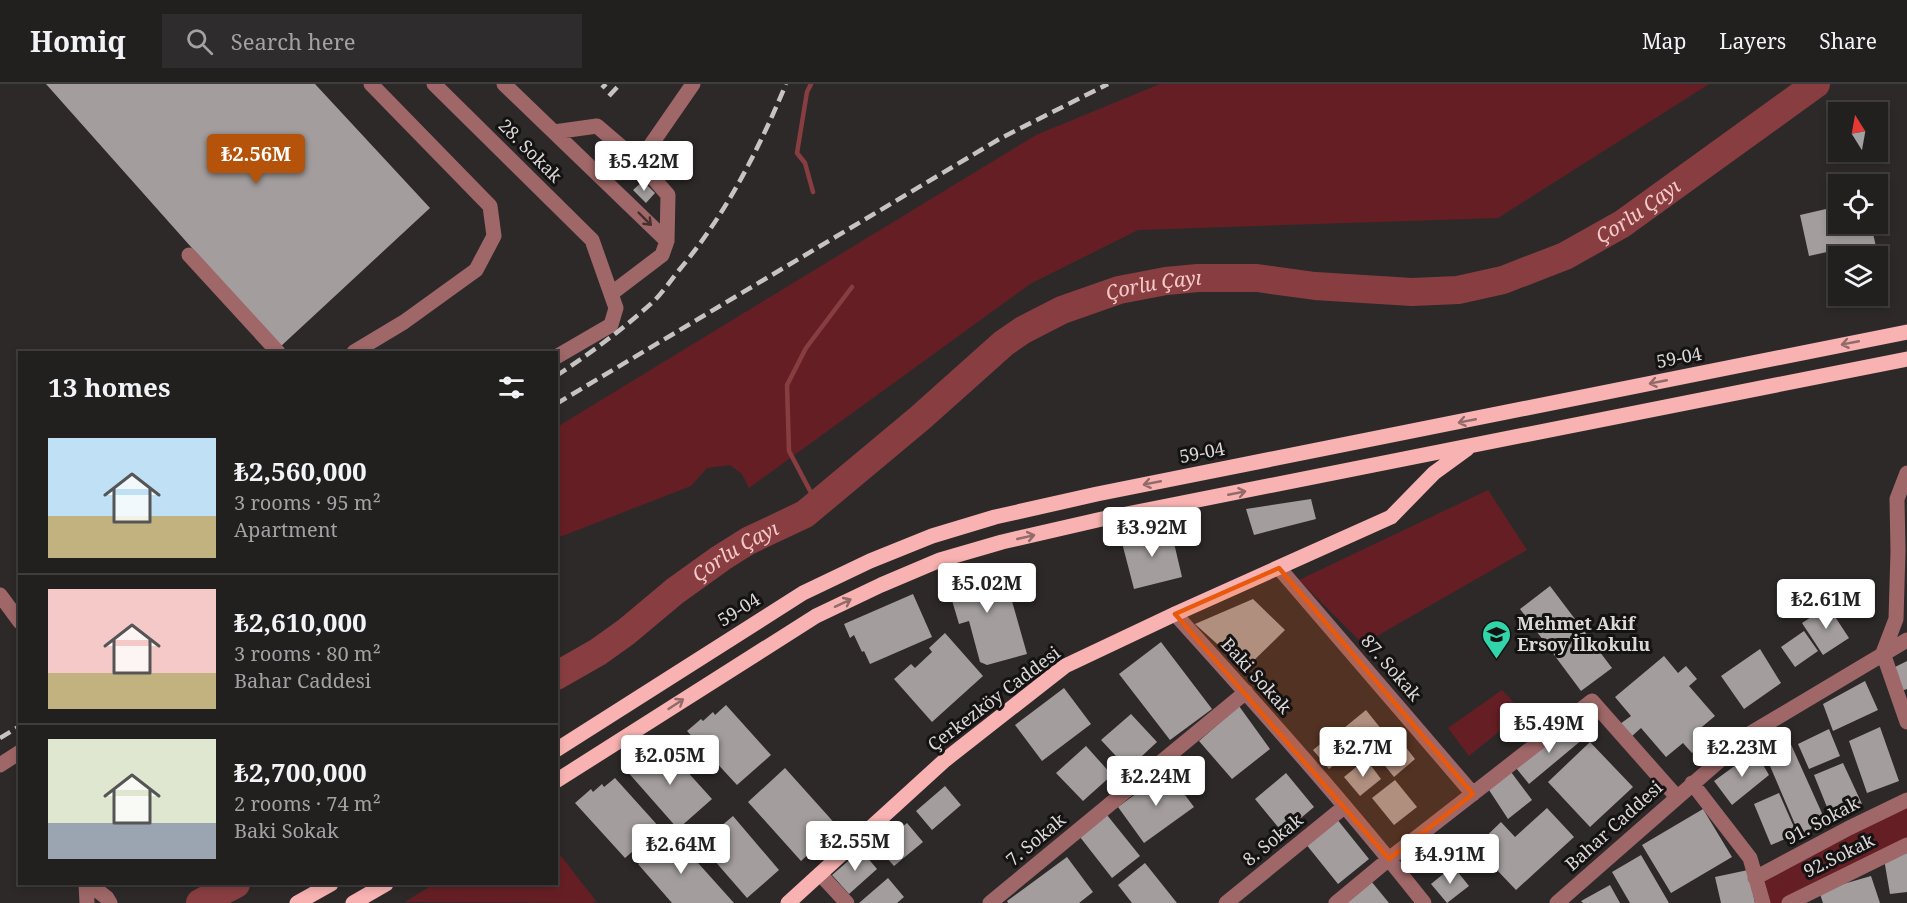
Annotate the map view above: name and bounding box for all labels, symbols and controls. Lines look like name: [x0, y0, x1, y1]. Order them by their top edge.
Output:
search box: [162, 14, 582, 68]
text: Homiq: [30, 22, 126, 60]
icon: search: [183, 25, 216, 58]
text: Search here: [231, 26, 356, 56]
text: Map: [1642, 27, 1686, 55]
text: Layers: [1719, 27, 1786, 55]
text: Share: [1819, 27, 1877, 55]
north arrow: [1828, 102, 1888, 162]
map controls: [1828, 102, 1888, 306]
street label: 28. Sokak: [494, 113, 568, 188]
pin: ₺2.56M: [207, 134, 305, 185]
text: ₺2.56M: [221, 140, 291, 167]
pin: ₺5.42M: [595, 141, 693, 192]
text: ₺5.42M: [609, 147, 679, 174]
water label: Çorlu Çayı: [1591, 172, 1685, 249]
button: locate: [1828, 174, 1888, 234]
one-way arrow: [637, 211, 652, 226]
button: layers: [1828, 246, 1888, 306]
water label: Çorlu Çayı: [1102, 264, 1202, 307]
one-way arrow: [1840, 338, 1860, 349]
street label: 59-04: [1654, 341, 1704, 373]
text: 13 homes: [48, 369, 170, 405]
icon: filters: [495, 371, 528, 404]
one-way arrow: [1649, 377, 1669, 388]
one-way arrow: [1458, 416, 1478, 427]
street label: 59-04: [1177, 436, 1227, 468]
text: ₺2,560,000: [234, 453, 367, 489]
icon: home: [96, 462, 168, 534]
one-way arrow: [1143, 478, 1163, 489]
one-way arrow: [1227, 487, 1246, 498]
text: 3 rooms · 95 m²: [234, 489, 381, 516]
pin: ₺3.92M: [1103, 507, 1201, 558]
text: ₺3.92M: [1117, 513, 1187, 540]
water label: Çorlu Çayı: [686, 515, 783, 588]
text: Apartment: [234, 516, 338, 543]
one-way arrow: [1016, 530, 1035, 542]
pin: ₺5.02M: [938, 563, 1036, 614]
text: ₺5.02M: [952, 569, 1022, 596]
pin: ₺2.61M: [1777, 579, 1875, 630]
text: ₺2.61M: [1791, 585, 1861, 612]
street label: 59-04: [713, 587, 764, 631]
one-way arrow: [833, 596, 851, 608]
text: ₺2,610,000: [234, 604, 367, 640]
place label: Mehmet Akif Ersoy İlkokulu: [1517, 611, 1650, 656]
icon: home: [96, 613, 168, 685]
school or university icon: Mehmet Akif Ersoy İlkokulu: [1480, 618, 1512, 660]
street label: 87. Sokak: [1356, 629, 1428, 706]
street label: Baki Sokak: [1216, 632, 1298, 719]
text: 3 rooms · 80 m²: [234, 640, 381, 667]
street label: Çerkezköy Caddesi: [922, 640, 1065, 756]
text: Bahar Caddesi: [234, 667, 371, 694]
one-way arrow: [668, 698, 684, 710]
pin: ₺5.49M: [1500, 703, 1598, 754]
text: ₺5.49M: [1514, 709, 1584, 736]
pin: ₺2.7M: [1321, 727, 1405, 778]
pin: ₺2.23M: [1693, 727, 1791, 778]
text: ₺2.7M: [1334, 733, 1392, 760]
text: ₺2.23M: [1707, 733, 1777, 760]
pin: ₺2.05M: [621, 735, 719, 786]
text: ₺2.05M: [635, 741, 705, 768]
text: ₺2,700,000: [234, 754, 367, 790]
pin: ₺2.24M: [1107, 756, 1205, 807]
text: ₺2.24M: [1121, 762, 1191, 789]
icon: home: [96, 763, 168, 835]
street label: Bahar Caddesi: [1559, 775, 1667, 875]
text: 2 rooms · 74 m²: [234, 790, 381, 817]
street label: 91. Sokak: [1780, 790, 1863, 850]
street label: 7. Sokak: [1001, 807, 1070, 871]
street label: 8. Sokak: [1237, 807, 1308, 871]
text: Baki Sokak: [234, 817, 339, 844]
pin: ₺2.55M: [806, 821, 904, 872]
pin: ₺2.64M: [632, 824, 730, 875]
text: ₺2.55M: [820, 827, 890, 854]
street label: 92.Sokak: [1799, 827, 1878, 883]
text: ₺2.64M: [646, 830, 716, 857]
pin: ₺4.91M: [1401, 834, 1499, 885]
text: ₺4.91M: [1415, 840, 1485, 867]

